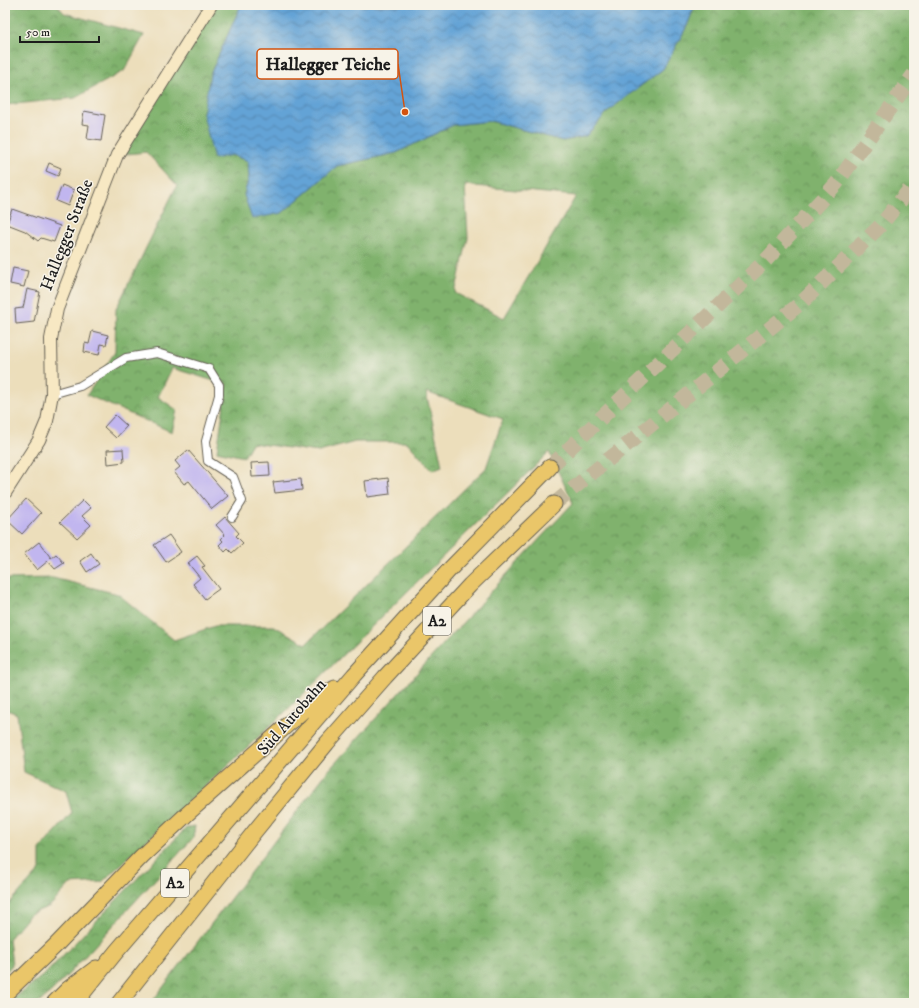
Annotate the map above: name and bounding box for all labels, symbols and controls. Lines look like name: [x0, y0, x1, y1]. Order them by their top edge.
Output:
scale bar: [20, 18, 99, 44]
text: 50 m: [26, 25, 50, 40]
callout: Hallegger Teiche: [257, 49, 398, 79]
text: Hallegger Teiche: [266, 54, 391, 76]
street label: Hallegger Straße: [36, 176, 98, 294]
road number: A2: [423, 607, 451, 635]
street label: Süd Autobahn: [253, 674, 332, 760]
road number: A2: [161, 869, 189, 897]

